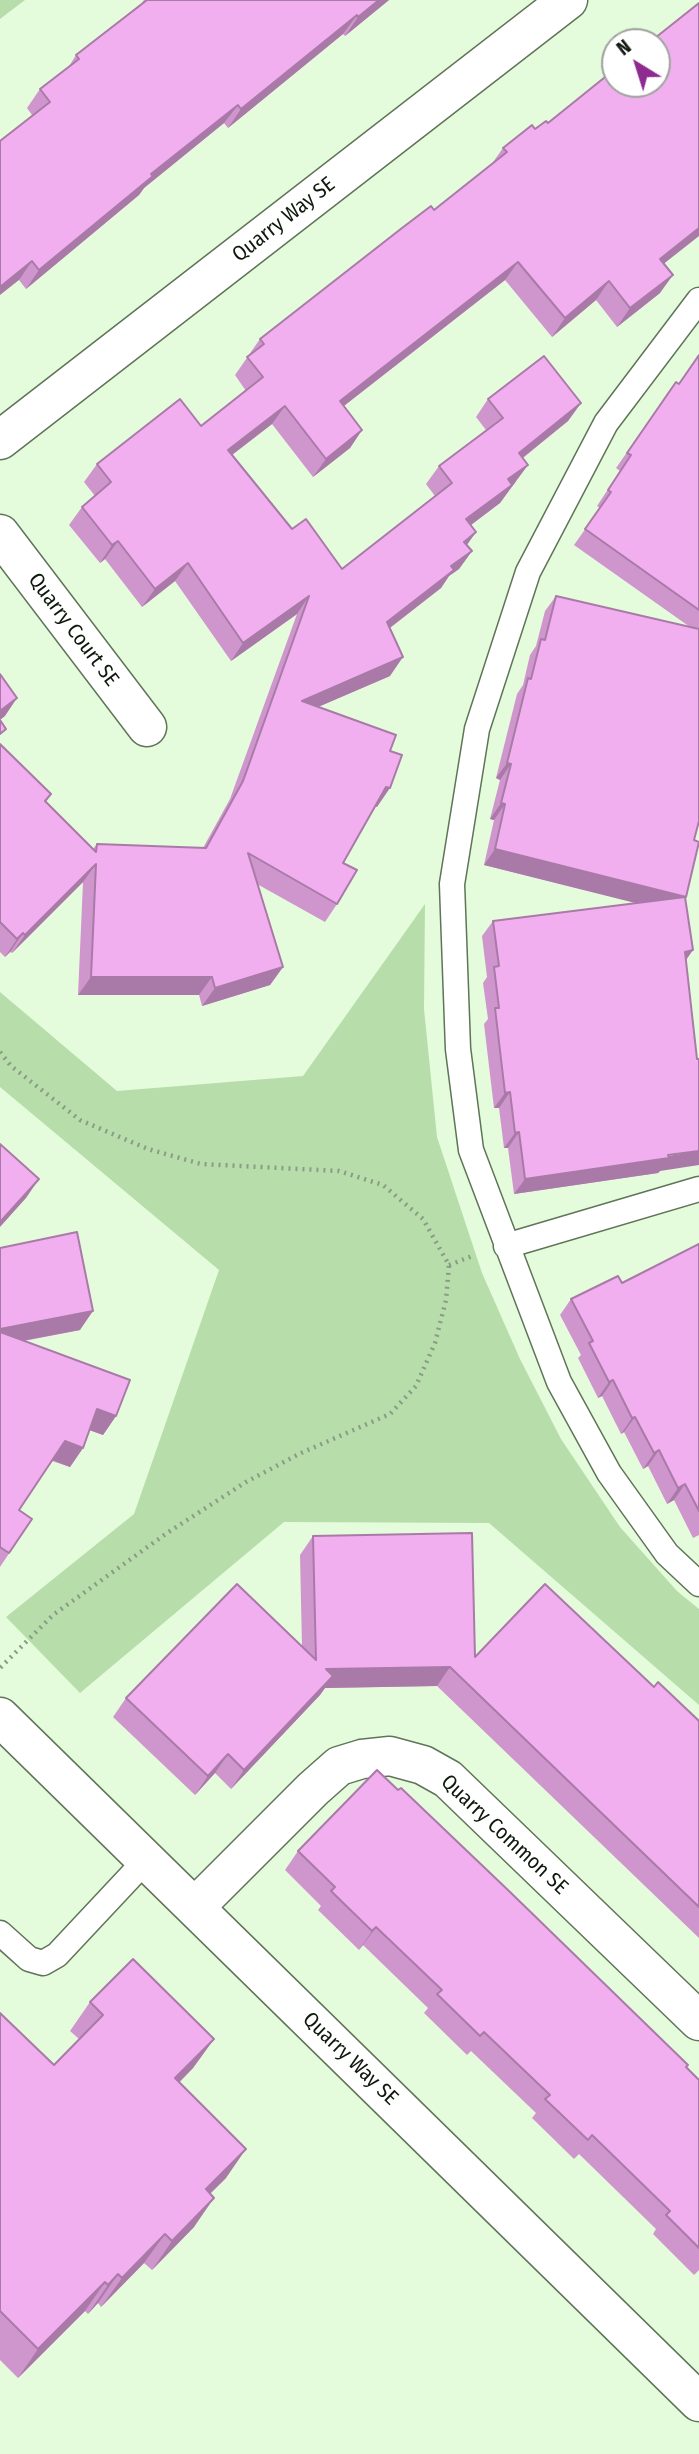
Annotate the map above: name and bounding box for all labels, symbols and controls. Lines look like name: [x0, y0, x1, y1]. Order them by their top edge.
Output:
north arrow: [601, 28, 671, 98]
text: N: [612, 35, 636, 60]
street label: Quarry Way SE: [228, 172, 340, 268]
street label: Quarry Court SE: [22, 568, 124, 692]
street label: Quarry Common SE: [435, 1770, 573, 1900]
street label: Quarry Way SE: [297, 2007, 403, 2111]

